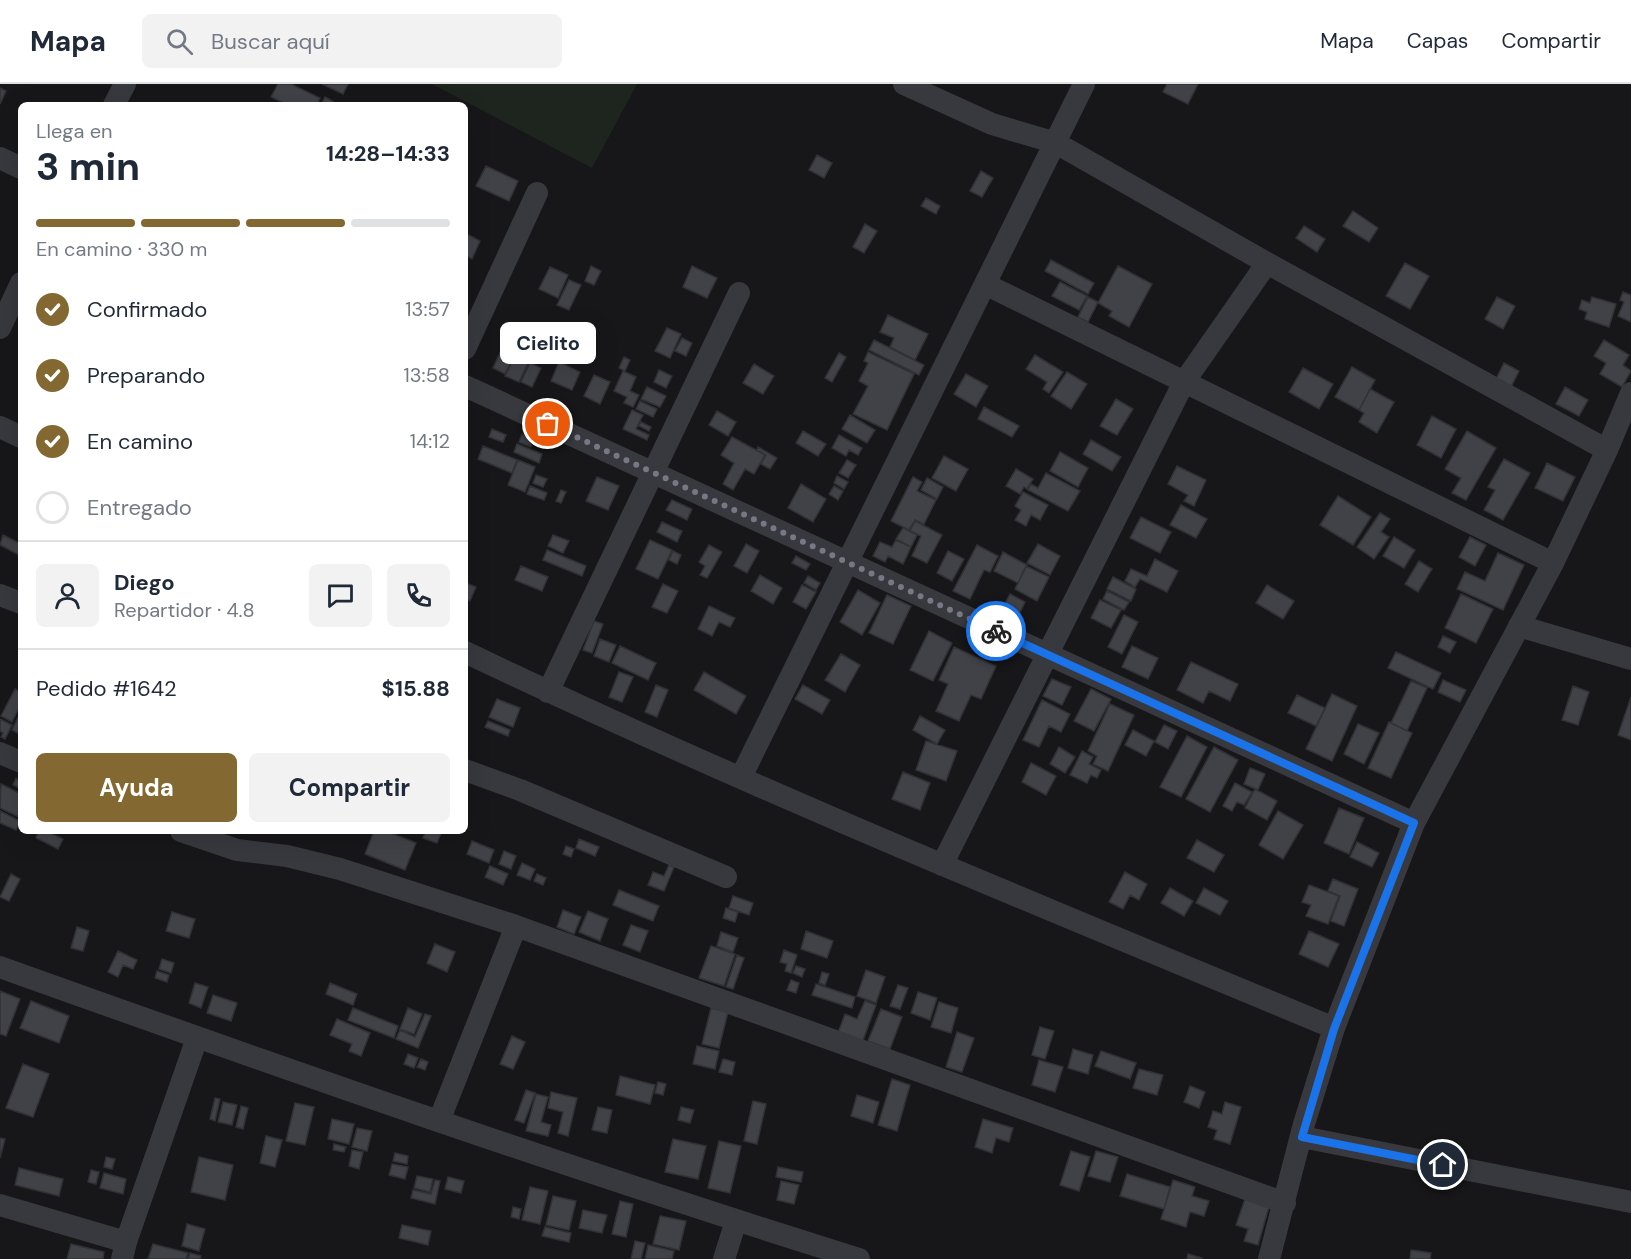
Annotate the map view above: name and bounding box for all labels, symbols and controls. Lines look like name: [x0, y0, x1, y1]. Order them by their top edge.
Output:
search box: [142, 14, 562, 68]
text: Mapa: [30, 23, 106, 60]
icon: search: [163, 25, 196, 58]
text: Buscar aquí: [211, 27, 330, 56]
text: Mapa: [1320, 27, 1374, 55]
text: Capas: [1407, 27, 1468, 55]
text: Compartir: [1501, 27, 1601, 55]
text: Llega en: [36, 118, 113, 144]
text: 14:28–14:33: [326, 139, 450, 168]
text: 3 min: [36, 141, 140, 192]
text: En camino · 330 m: [36, 236, 207, 262]
icon: check: [36, 293, 69, 326]
text: Confirmado: [87, 295, 207, 324]
text: 13:57: [405, 296, 450, 322]
callout: Cielito: [500, 322, 596, 364]
text: Cielito: [516, 330, 580, 356]
icon: check: [36, 359, 69, 392]
text: Preparando: [87, 361, 205, 390]
text: 13:58: [404, 362, 450, 388]
pin: [522, 398, 573, 449]
icon: bag: [531, 407, 564, 440]
icon: check: [36, 425, 69, 458]
text: En camino: [87, 427, 193, 456]
text: 14:12: [410, 428, 450, 454]
text: Entregado: [87, 493, 192, 522]
button: person: [36, 564, 99, 627]
button: chat: [309, 564, 372, 627]
button: phone: [387, 564, 450, 627]
text: Diego: [114, 568, 175, 597]
text: Repartidor · 4.8: [114, 597, 255, 623]
courier: [966, 601, 1026, 661]
icon: bike: [980, 615, 1013, 648]
text: Pedido #1642: [36, 674, 177, 703]
text: $15.88: [382, 674, 450, 703]
button: Ayuda: [36, 753, 237, 822]
button: Compartir: [249, 753, 450, 822]
pin: [1417, 1139, 1468, 1190]
icon: home: [1426, 1148, 1459, 1181]

